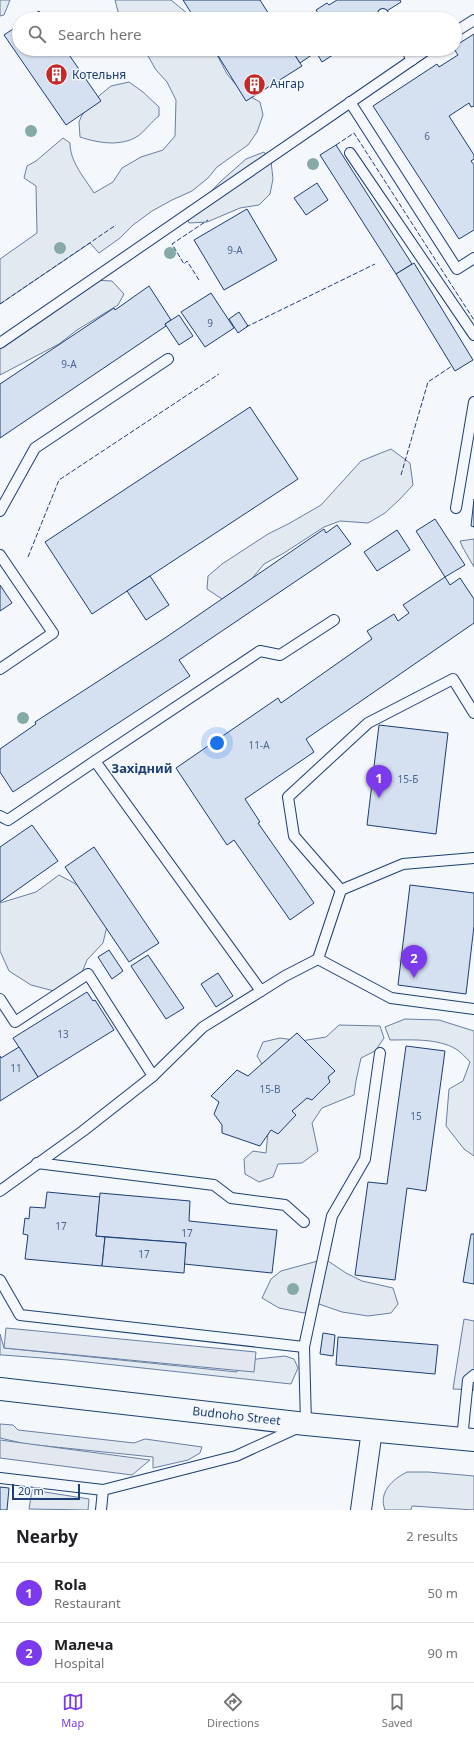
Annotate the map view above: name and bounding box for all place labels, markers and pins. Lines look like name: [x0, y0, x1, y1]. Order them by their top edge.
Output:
building icon: Котельня: [44, 62, 70, 88]
place label: Котельня: [72, 66, 126, 83]
building icon: Ангар: [241, 71, 267, 97]
place label: Ангар: [270, 75, 304, 92]
pin: 1: [366, 765, 392, 798]
pin: 2: [401, 945, 427, 978]

